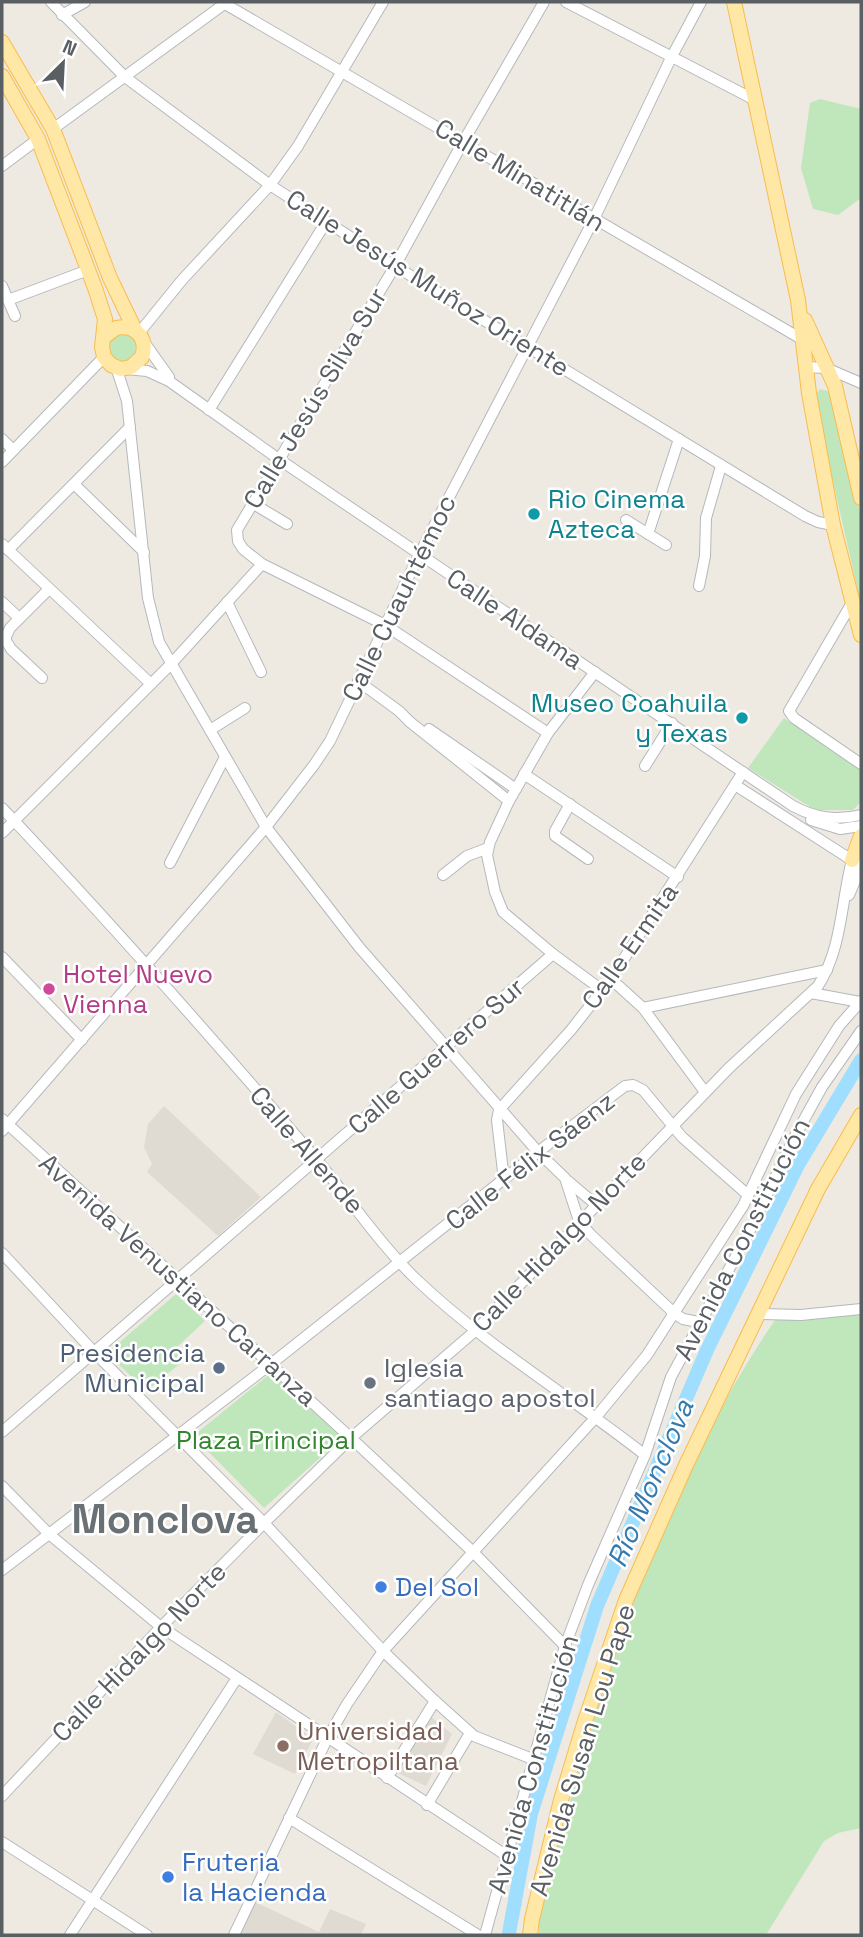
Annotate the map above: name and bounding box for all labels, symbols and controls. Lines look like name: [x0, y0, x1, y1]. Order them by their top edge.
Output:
north arrow: [28, 28, 98, 98]
text: N: [59, 34, 81, 62]
street label: Calle Minatitlán: [429, 111, 611, 239]
street label: Calle Jesús Muñoz Oriente: [280, 182, 576, 384]
street label: Calle Jesús Silva Sur: [235, 281, 395, 515]
place label: Rio Cinema Azteca: [548, 482, 685, 546]
street label: Calle Cuauhtémoc: [334, 489, 464, 707]
marker: Rio Cinema Azteca: [526, 506, 542, 522]
street label: Calle Aldama: [440, 561, 590, 677]
place label: Museo Coahuila y Texas: [531, 686, 728, 750]
marker: Museo Coahuila y Texas: [734, 710, 750, 726]
street label: Calle Ermita: [574, 876, 686, 1016]
place label: Hotel Nuevo Vienna: [63, 957, 213, 1021]
street label: Calle Guerrero Sur: [341, 970, 531, 1142]
marker: Hotel Nuevo Vienna: [41, 981, 57, 997]
street label: Calle Allende: [242, 1079, 372, 1221]
street label: Calle Félix Sáenz: [438, 1084, 622, 1238]
street label: Avenida Constitución: [666, 1112, 818, 1366]
street label: Calle Hidalgo Norte: [464, 1145, 654, 1339]
street label: Avenida Venustiano Carranza: [32, 1146, 324, 1414]
place label: Presidencia Municipal: [60, 1336, 205, 1400]
place label: Iglesia santiago apostol: [384, 1351, 596, 1415]
marker: Presidencia Municipal: [211, 1360, 227, 1376]
marker: Iglesia santiago apostol: [362, 1375, 378, 1391]
water label: Río Monclova: [598, 1393, 702, 1572]
park label: Plaza Principal: [176, 1423, 356, 1457]
district label: Monclova: [72, 1494, 258, 1545]
street label: Calle Hidalgo Norte: [44, 1555, 234, 1749]
place label: Del Sol: [395, 1570, 479, 1604]
marker: Del Sol: [373, 1579, 389, 1595]
street label: Avenida Susan Lou Pape: [521, 1600, 643, 1900]
street label: Avenida Constitución: [480, 1631, 586, 1897]
place label: Universidad Metropiltana: [297, 1714, 459, 1778]
marker: Universidad Metropiltana: [275, 1738, 291, 1754]
place label: Fruteria la Hacienda: [182, 1845, 327, 1909]
marker: Fruteria la Hacienda: [160, 1869, 176, 1885]

